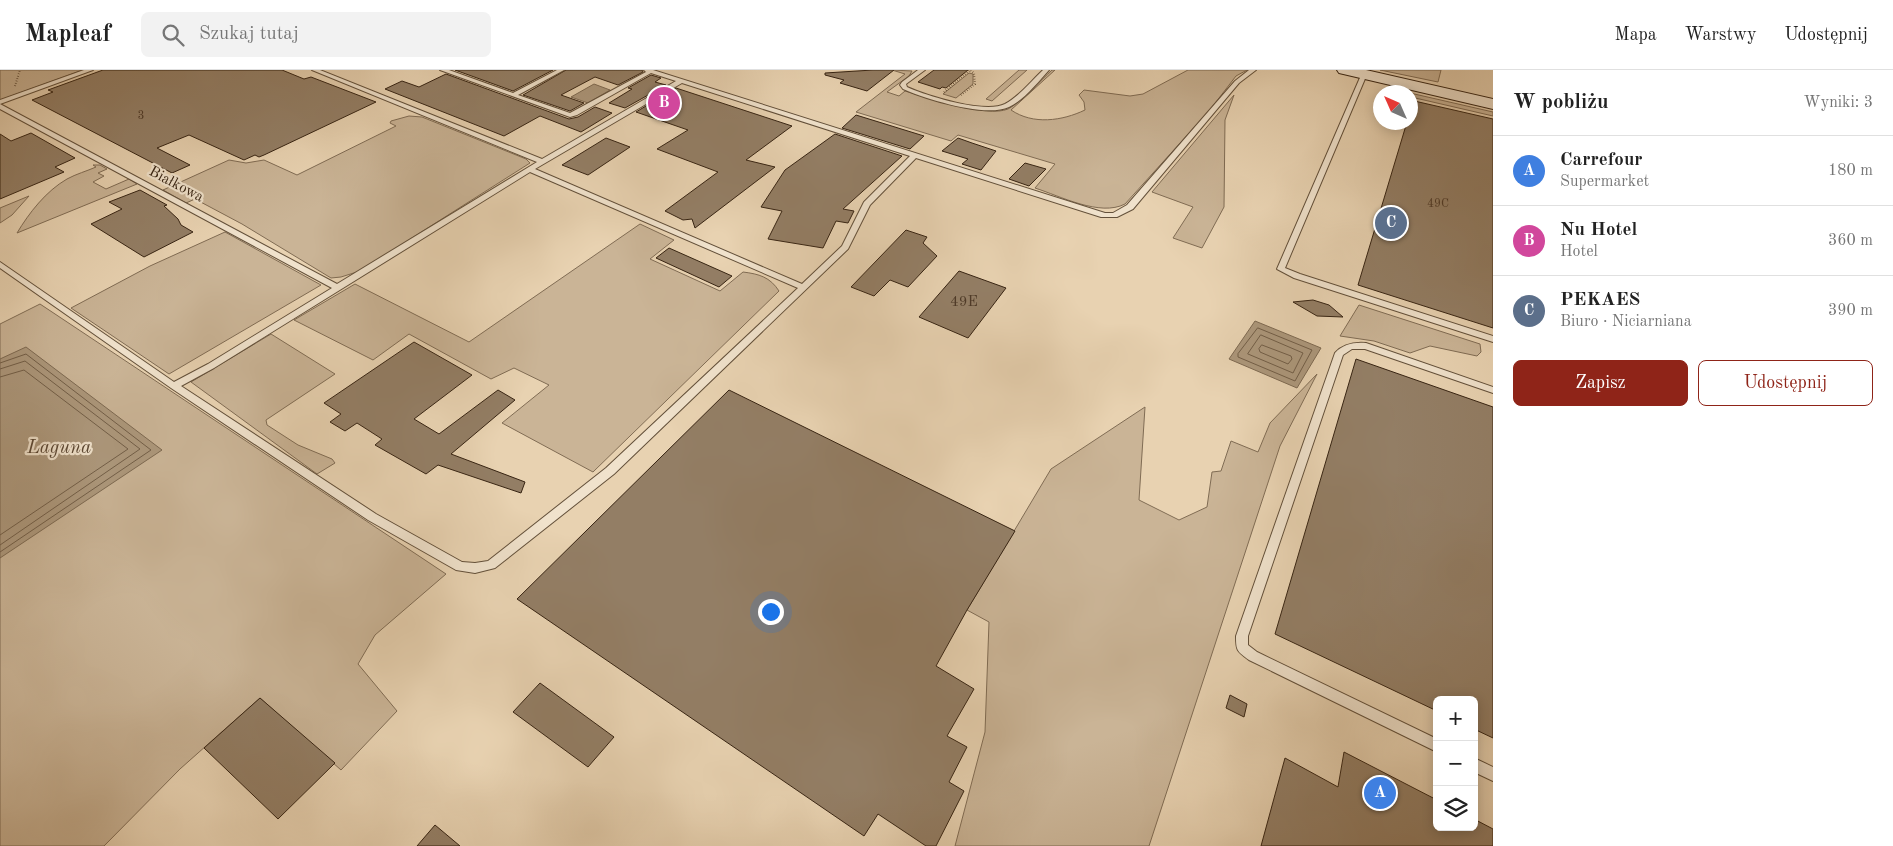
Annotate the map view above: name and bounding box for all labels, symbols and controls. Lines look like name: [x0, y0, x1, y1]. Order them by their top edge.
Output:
search box: [141, 12, 491, 57]
icon: search: [159, 21, 187, 49]
text: Mapleaf: [25, 23, 111, 47]
text: Szukaj tutaj: [199, 25, 299, 44]
text: Mapa: [1615, 26, 1657, 44]
text: Warstwy: [1685, 26, 1756, 44]
text: Udostępnij: [1784, 26, 1868, 44]
pin: B: [648, 84, 680, 122]
north arrow: [1373, 85, 1418, 130]
text: W pobliżu: [1513, 92, 1608, 113]
text: Wyniki: 3: [1804, 95, 1873, 111]
house number: 3: [138, 110, 144, 122]
text: Carrefour: [1560, 151, 1643, 170]
text: A: [1523, 163, 1535, 179]
text: 180 m: [1828, 163, 1873, 179]
street label: Białkowa: [146, 164, 206, 206]
text: Supermarket: [1560, 174, 1649, 190]
house number: 49C: [1427, 198, 1449, 210]
pin: C: [1375, 204, 1407, 242]
text: Nu Hotel: [1560, 221, 1637, 240]
text: B: [1523, 233, 1535, 249]
text: 360 m: [1828, 233, 1873, 249]
text: Hotel: [1560, 244, 1598, 260]
text: PEKAES: [1560, 291, 1640, 310]
house number: 49E: [950, 295, 978, 310]
text: C: [1524, 303, 1534, 319]
text: 390 m: [1828, 303, 1873, 319]
text: Biuro · Niciarniana: [1560, 314, 1692, 330]
button: Zapisz: [1513, 360, 1688, 406]
button: Udostępnij: [1698, 360, 1873, 406]
water label: Laguna: [26, 439, 91, 458]
your location: [758, 599, 784, 625]
map controls: [1433, 696, 1478, 831]
button: +: [1433, 696, 1478, 741]
button: −: [1433, 741, 1478, 786]
pin: A: [1364, 774, 1396, 812]
button: layers: [1433, 786, 1478, 831]

